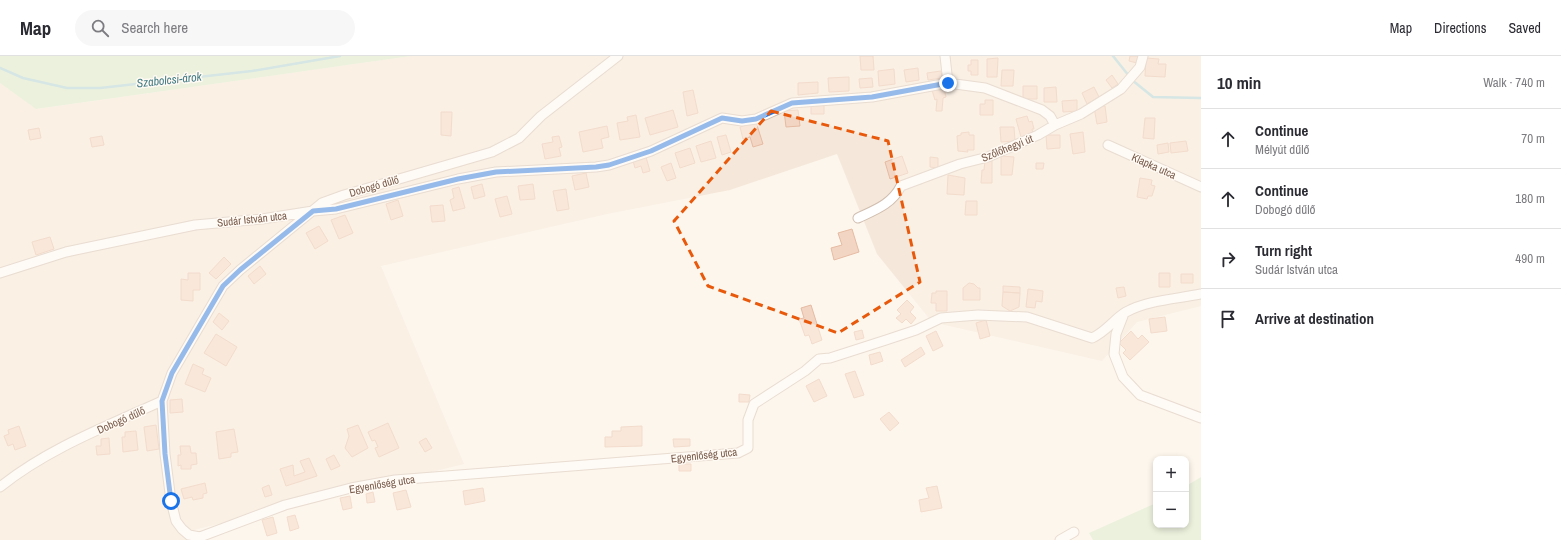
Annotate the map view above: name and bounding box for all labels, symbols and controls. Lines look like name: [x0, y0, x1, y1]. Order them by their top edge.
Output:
search box: [75, 10, 355, 46]
text: Map: [20, 15, 51, 41]
icon: search: [89, 17, 111, 39]
text: Search here: [121, 17, 188, 38]
text: Map: [1390, 19, 1412, 37]
text: Directions: [1434, 19, 1486, 37]
text: Saved: [1508, 19, 1541, 37]
water label: Szabolcsi-árok: [136, 69, 203, 91]
text: 10 min: [1217, 71, 1261, 94]
route end: [939, 74, 957, 92]
text: Walk · 740 m: [1483, 74, 1545, 91]
text: Continue: [1255, 120, 1308, 141]
icon: ahead: [1217, 128, 1239, 150]
text: 70 m: [1521, 130, 1545, 147]
street label: Szőlőhegyi út: [979, 131, 1035, 165]
text: Mélyút dűlő: [1255, 141, 1310, 158]
street label: Klapka utca: [1130, 150, 1178, 182]
street label: Dobogó dűlő: [347, 172, 401, 200]
text: Continue: [1255, 180, 1308, 201]
icon: ahead: [1217, 188, 1239, 210]
text: 180 m: [1515, 190, 1545, 207]
text: Dobogó dűlő: [1255, 201, 1315, 218]
street label: Sudár István utca: [216, 208, 288, 230]
text: Turn right: [1255, 240, 1312, 261]
icon: right: [1217, 248, 1239, 270]
text: 490 m: [1515, 250, 1545, 267]
text: Sudár István utca: [1255, 261, 1338, 278]
icon: arrive: [1217, 308, 1239, 330]
text: Arrive at destination: [1255, 308, 1374, 329]
street label: Dobogó dűlő: [95, 403, 147, 437]
street label: Egyenlőség utca: [670, 445, 738, 465]
map controls: [1153, 456, 1189, 528]
button: +: [1153, 456, 1189, 492]
street label: Egyenlőség utca: [348, 472, 416, 496]
route start: [162, 492, 180, 510]
button: −: [1153, 492, 1189, 528]

